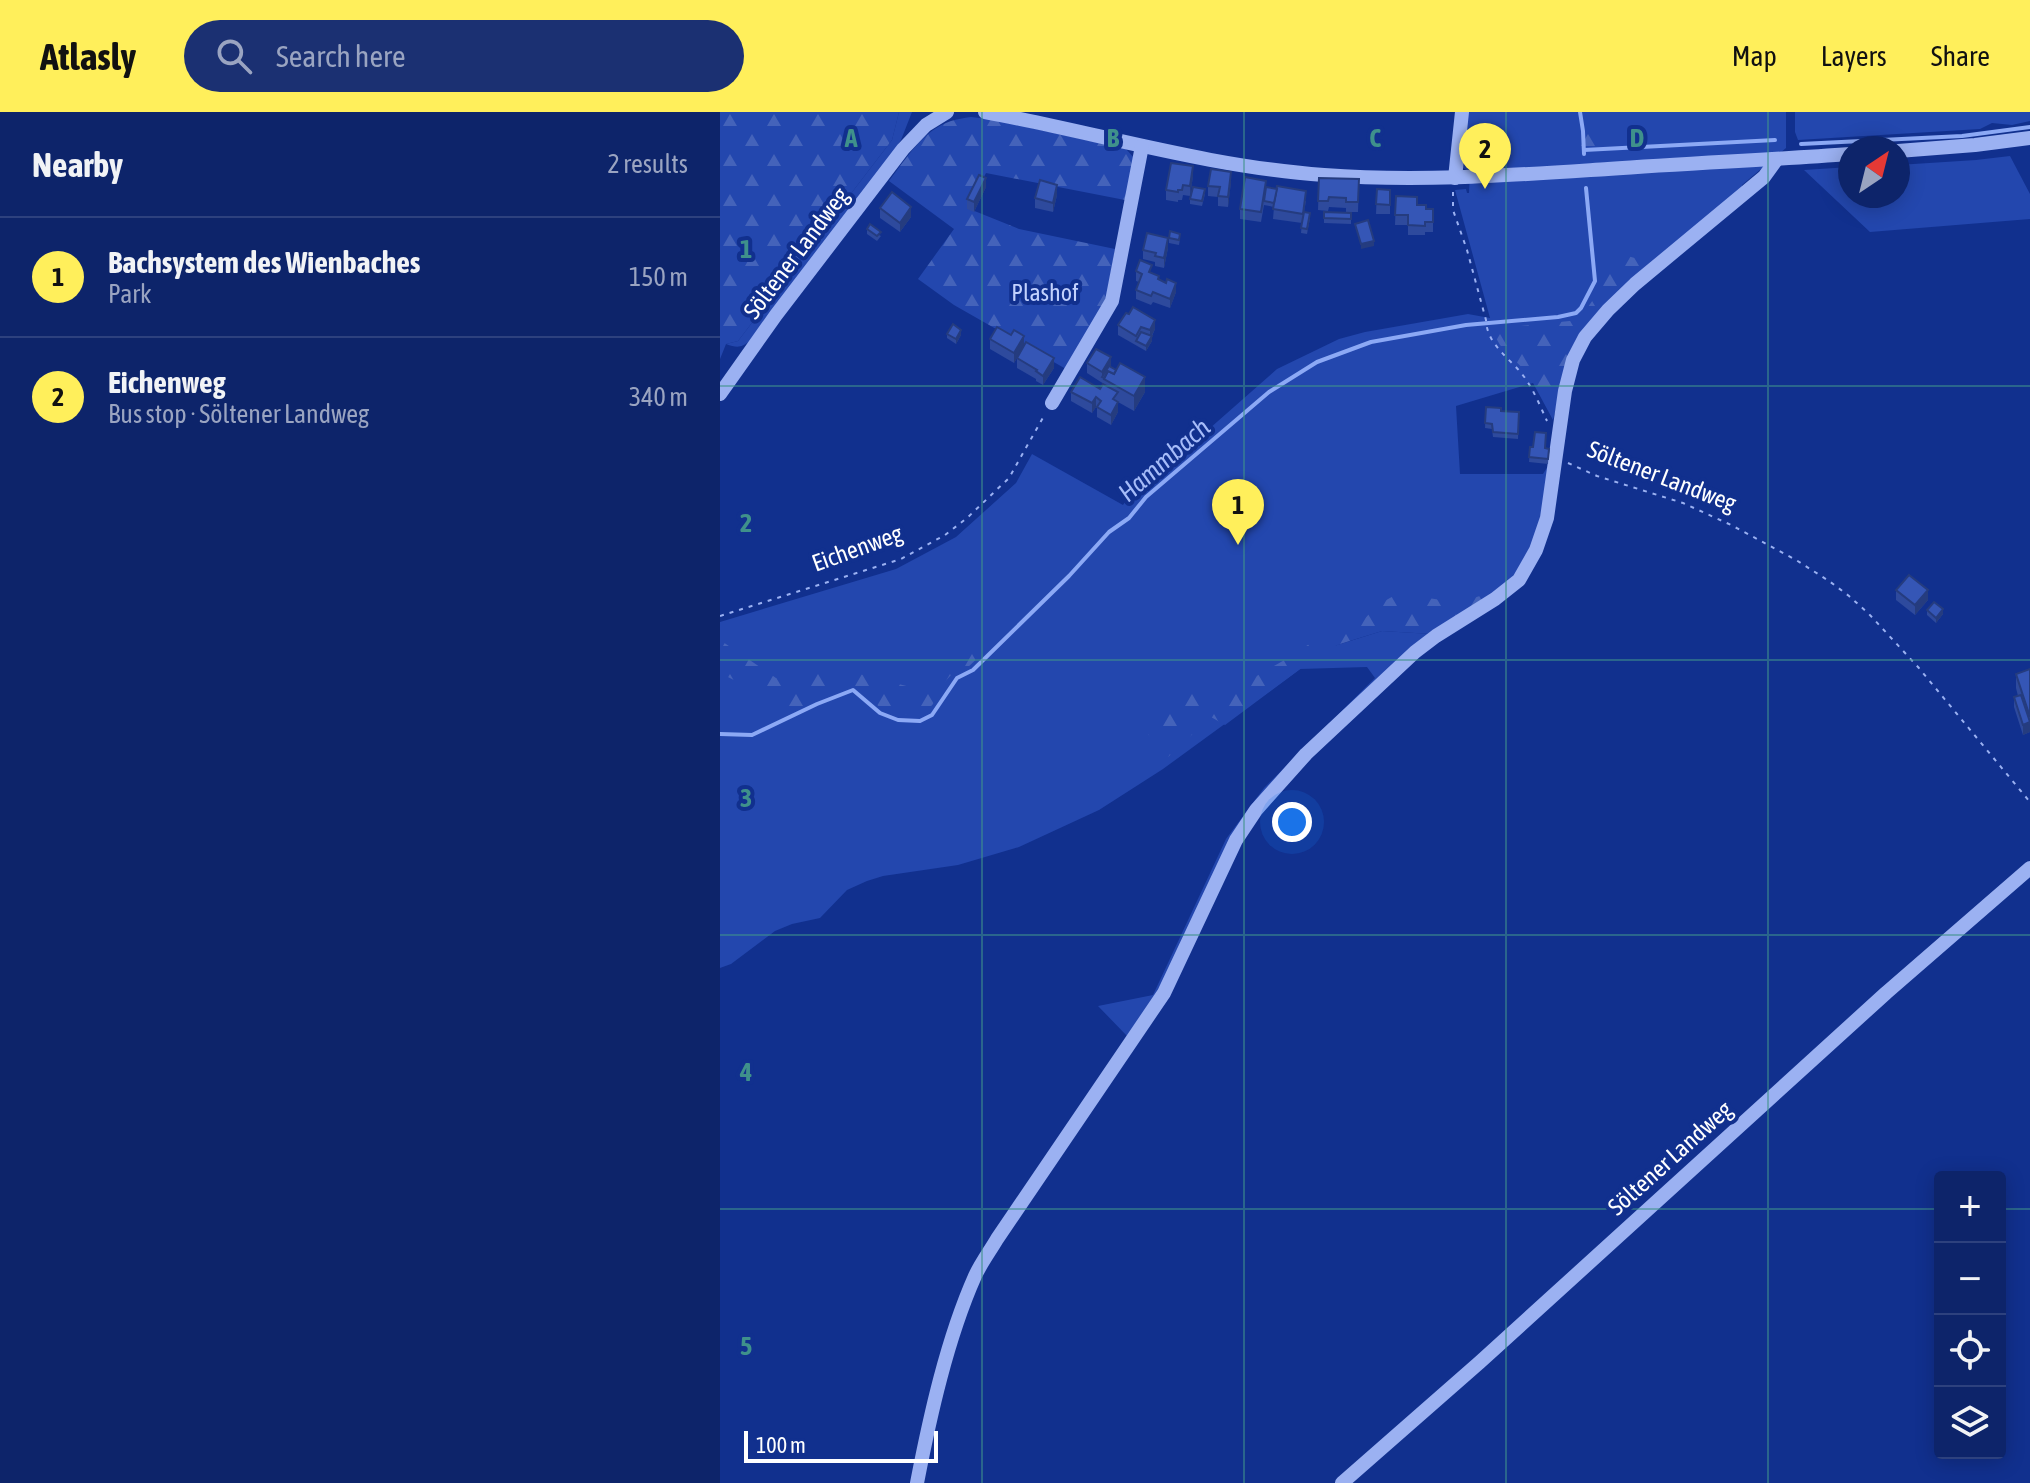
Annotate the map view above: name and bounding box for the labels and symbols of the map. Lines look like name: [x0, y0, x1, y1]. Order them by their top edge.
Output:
text: A: [844, 123, 858, 153]
text: B: [1107, 123, 1120, 153]
text: C: [1369, 123, 1381, 153]
pin: 2: [1459, 123, 1511, 189]
text: D: [1630, 123, 1644, 153]
north arrow: [1838, 136, 1910, 208]
street label: Söltener Landweg: [738, 182, 854, 324]
text: 1: [740, 234, 752, 264]
park label: Plashof: [1011, 279, 1079, 306]
water label: Hammbach: [1112, 412, 1216, 508]
street label: Söltener Landweg: [1584, 435, 1741, 517]
pin: 1: [1212, 479, 1264, 545]
text: 2: [740, 508, 752, 538]
street label: Eichenweg: [808, 519, 906, 577]
text: 3: [740, 783, 752, 813]
your location: [1272, 802, 1312, 842]
text: 4: [739, 1057, 752, 1087]
street label: Söltener Landweg: [1603, 1095, 1738, 1221]
text: 5: [740, 1331, 752, 1361]
scale bar: [744, 1427, 938, 1463]

